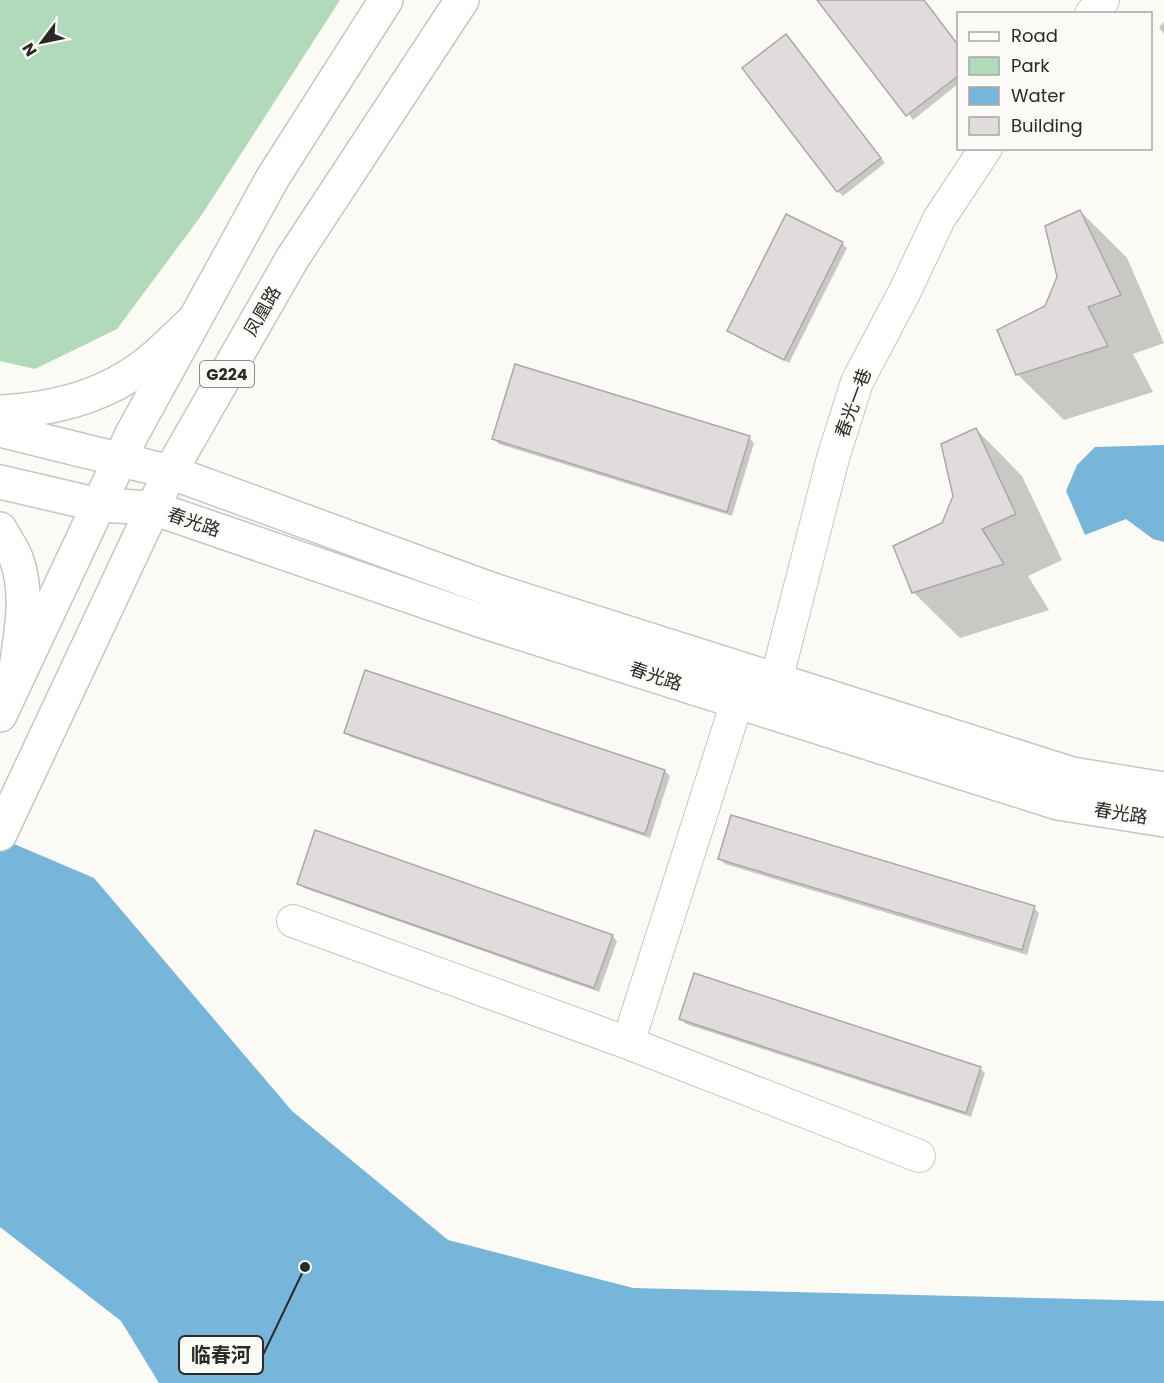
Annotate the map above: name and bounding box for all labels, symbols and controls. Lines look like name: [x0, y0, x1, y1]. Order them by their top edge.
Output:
north arrow: [12, 12, 72, 72]
legend: [957, 12, 1152, 150]
text: Road: [1011, 23, 1058, 48]
text: N: [17, 38, 43, 61]
text: Park: [1011, 53, 1050, 78]
text: Water: [1011, 83, 1065, 108]
text: Building: [1011, 113, 1083, 138]
street label: 凤凰路: [238, 281, 286, 341]
road number: G224: [200, 361, 254, 387]
street label: 春光一巷: [829, 365, 877, 441]
street label: 春光路: [164, 501, 224, 543]
street label: 春光路: [626, 656, 686, 696]
street label: 春光路: [1092, 796, 1150, 830]
callout: 临春河: [179, 1336, 263, 1374]
text: 临春河: [191, 1341, 251, 1369]

